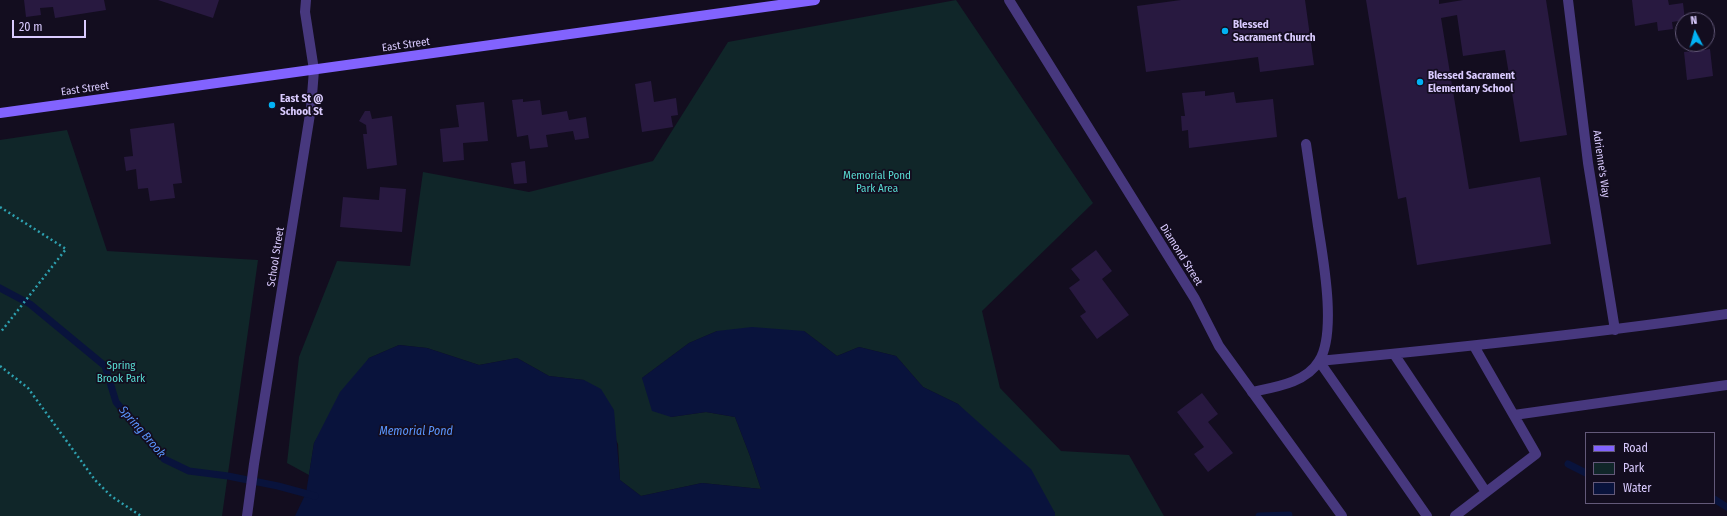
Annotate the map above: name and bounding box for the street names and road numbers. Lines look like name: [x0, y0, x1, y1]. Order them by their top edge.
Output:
street label: East Street: [381, 35, 431, 55]
street label: East Street: [60, 79, 110, 99]
street label: Adrienne's Way: [1590, 129, 1612, 199]
street label: Diamond Street: [1157, 222, 1205, 288]
street label: School Street: [265, 226, 287, 288]

